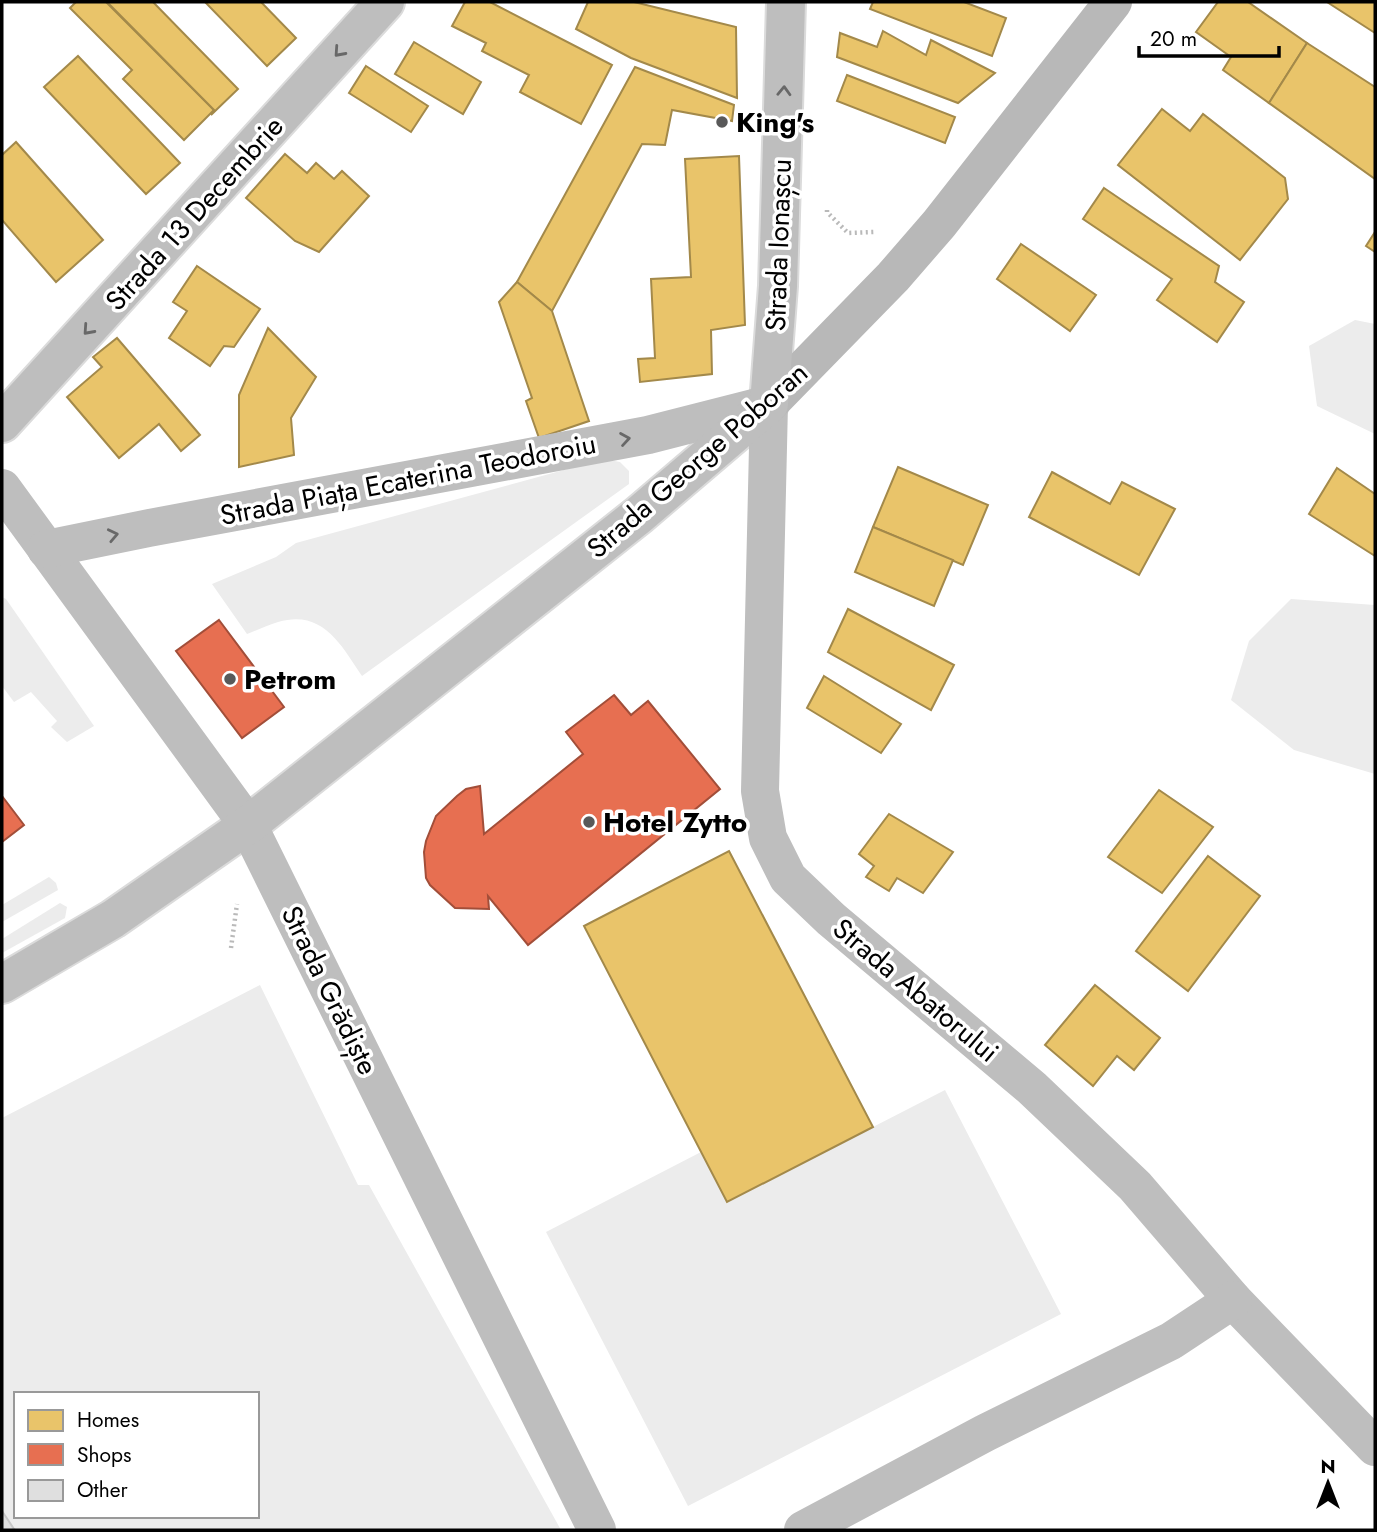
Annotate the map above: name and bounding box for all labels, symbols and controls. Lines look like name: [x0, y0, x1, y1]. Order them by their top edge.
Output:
scale bar: [1139, 14, 1279, 58]
text: 20 m: [1150, 24, 1197, 54]
one-way arrow: [335, 44, 347, 57]
one-way arrow: [776, 85, 792, 96]
place label: King's: [736, 102, 814, 143]
street label: Strada 13 Decembrie: [96, 107, 293, 320]
marker: King's: [714, 114, 730, 130]
street label: Strada Ionașcu: [755, 158, 802, 332]
one-way arrow: [84, 322, 96, 335]
street label: Strada George Poboran: [578, 353, 817, 568]
street label: Strada Piața Ecaterina Teodoroiu: [217, 423, 600, 536]
one-way arrow: [619, 432, 631, 447]
one-way arrow: [107, 529, 119, 544]
place label: Petrom: [244, 659, 336, 700]
marker: Petrom: [222, 671, 238, 687]
place label: Hotel Zytto: [603, 802, 747, 843]
marker: Hotel Zytto: [581, 814, 597, 830]
street label: Strada Grădiște: [271, 899, 388, 1082]
street label: Strada Abatorului: [824, 909, 1008, 1072]
legend: [14, 1392, 259, 1518]
text: Homes: [77, 1405, 139, 1435]
text: Shops: [77, 1440, 131, 1470]
north arrow: [1293, 1448, 1363, 1518]
text: N: [1320, 1453, 1336, 1480]
text: Other: [77, 1475, 128, 1505]

